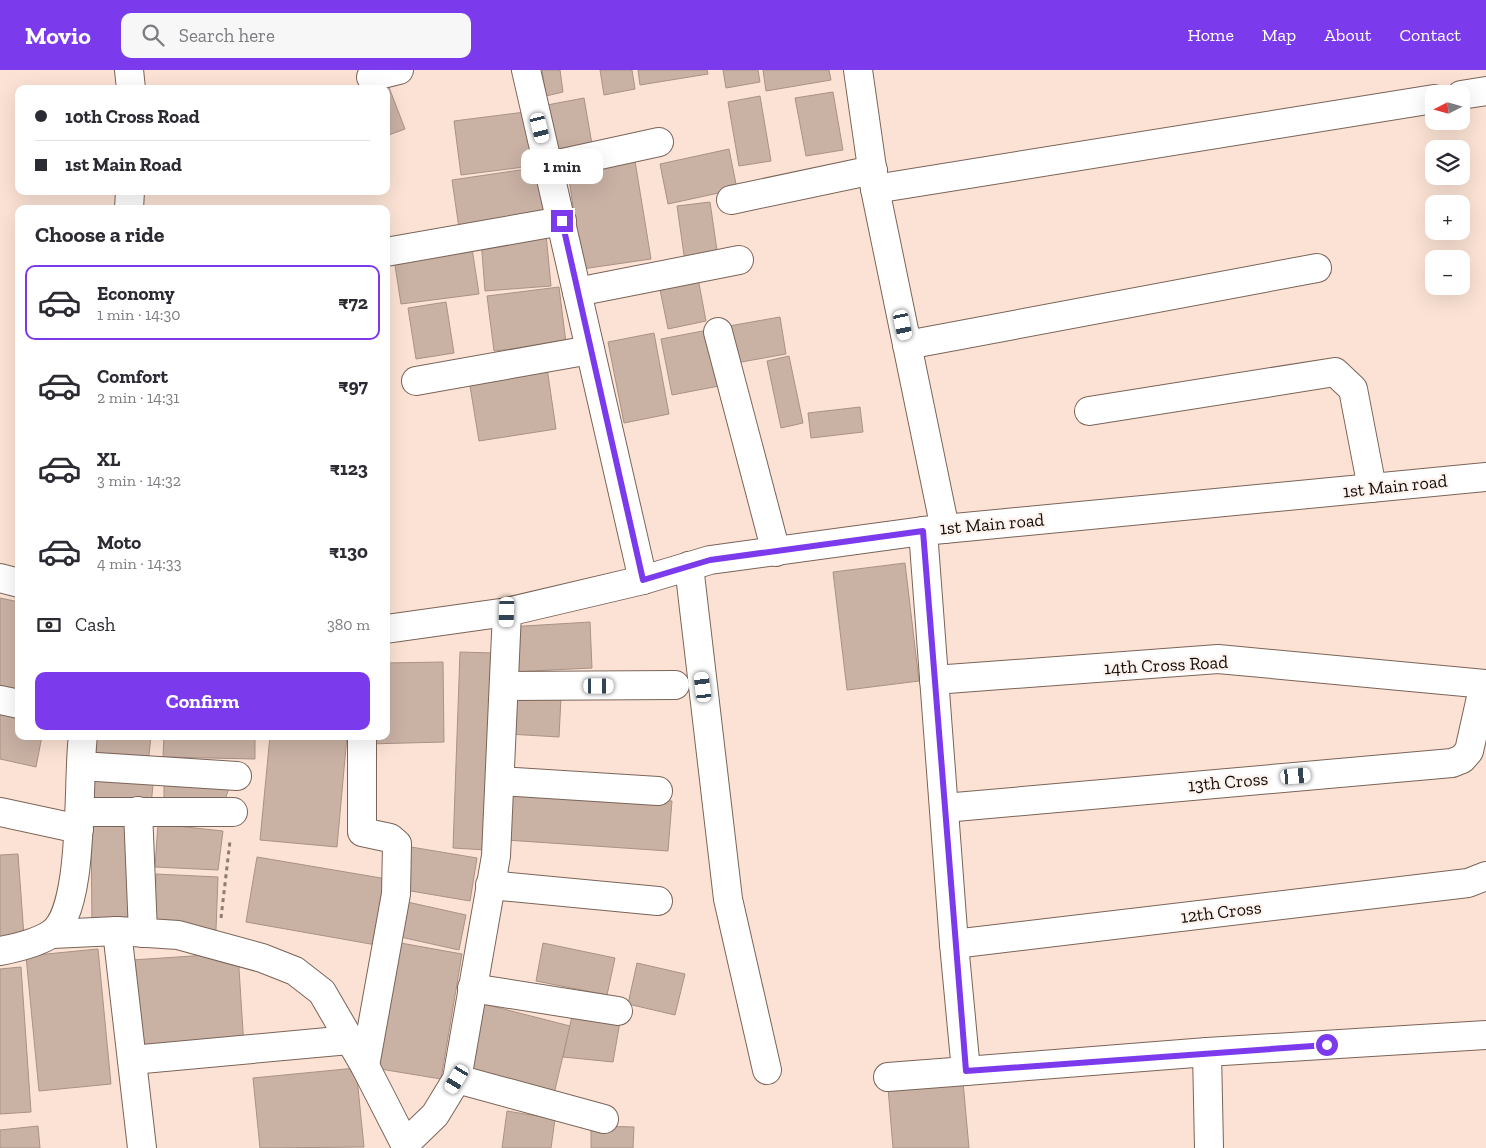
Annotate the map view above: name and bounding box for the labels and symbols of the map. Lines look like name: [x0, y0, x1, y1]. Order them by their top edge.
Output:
north arrow: [1425, 85, 1470, 130]
car: [529, 112, 550, 144]
callout: 1 min: [521, 148, 603, 184]
route end: [551, 210, 573, 232]
car: [892, 309, 913, 341]
street label: 1st Main road: [1342, 470, 1448, 502]
street label: 1st Main road: [939, 508, 1045, 540]
car: [498, 597, 515, 627]
street label: 14th Cross Road: [1103, 651, 1229, 679]
car: [693, 671, 712, 703]
car: [584, 679, 614, 694]
car: [1280, 767, 1311, 785]
street label: 13th Cross: [1187, 768, 1269, 796]
street label: 12th Cross: [1179, 896, 1263, 928]
route start: [1316, 1034, 1338, 1056]
car: [442, 1062, 471, 1096]

